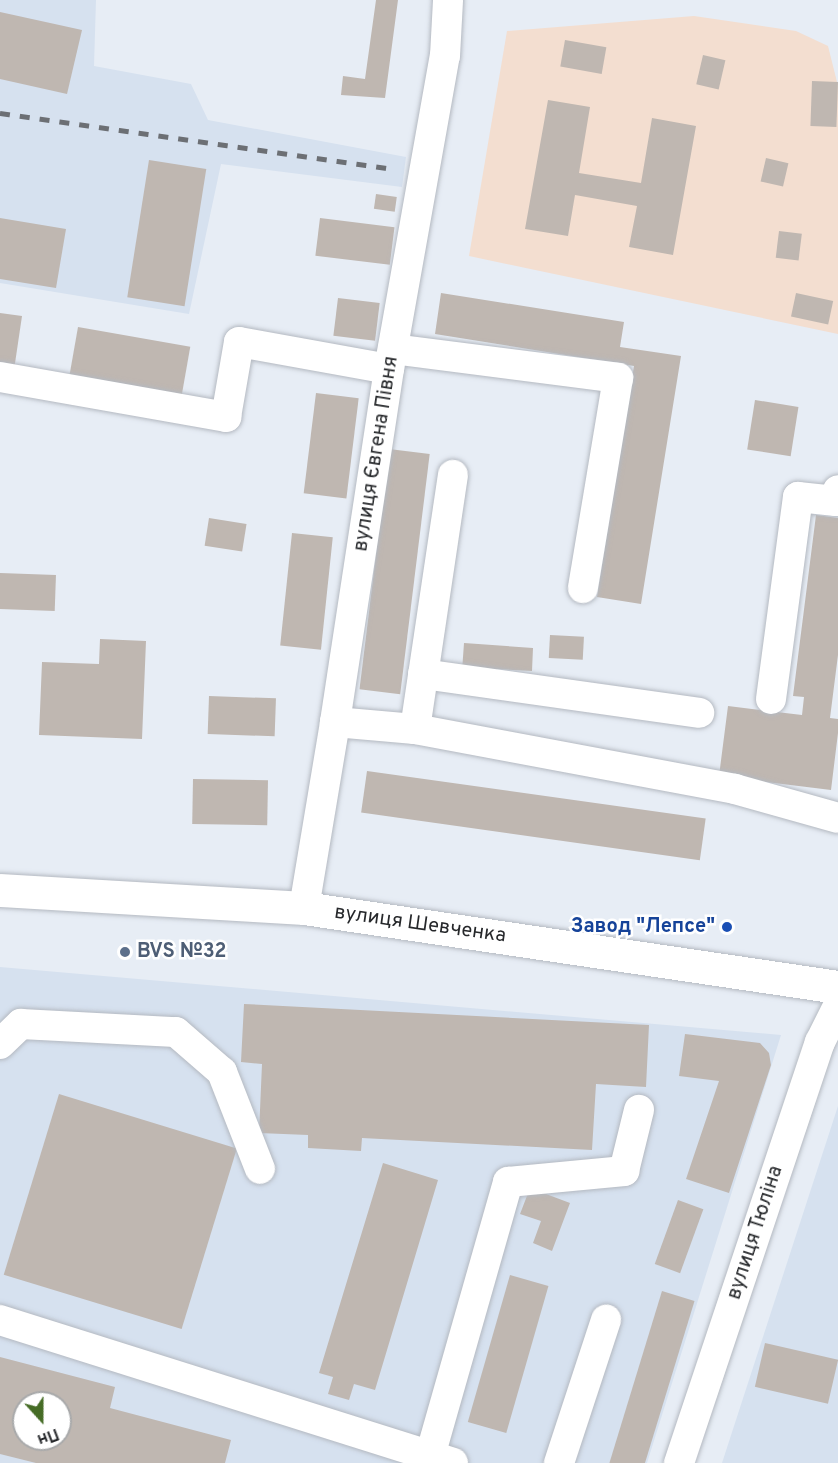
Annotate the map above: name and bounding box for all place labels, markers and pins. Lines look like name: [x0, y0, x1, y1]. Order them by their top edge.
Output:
place label: Завод "Лепсе": [571, 915, 715, 939]
marker: Завод "Лепсе": [720, 920, 734, 934]
place label: BVS №32: [137, 940, 227, 964]
marker: BVS №32: [118, 945, 132, 959]

